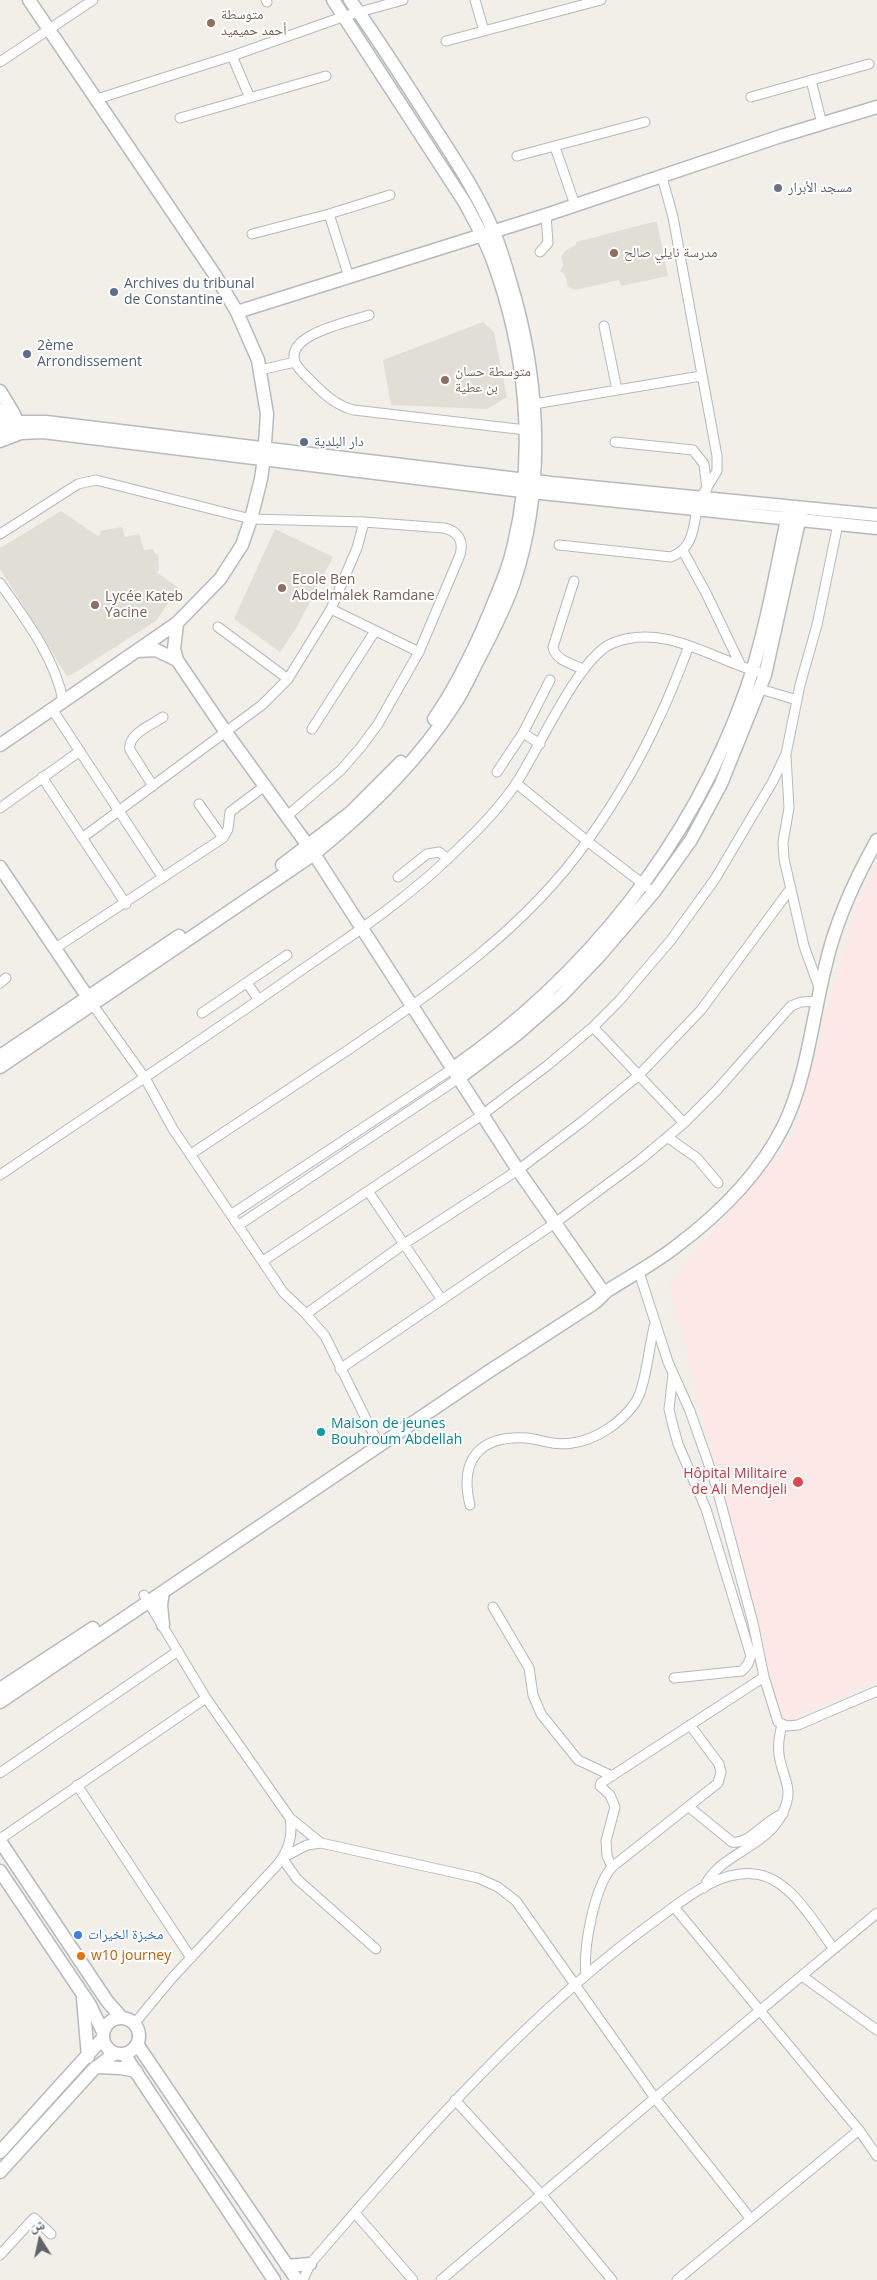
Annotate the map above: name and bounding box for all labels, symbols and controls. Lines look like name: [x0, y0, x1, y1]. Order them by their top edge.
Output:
place label: متوسطة أحمد حميميد: [221, 7, 286, 40]
marker: متوسطة أحمد حميميد: [205, 17, 217, 29]
place label: مسجد الأبرار: [788, 180, 852, 196]
marker: مسجد الأبرار: [772, 182, 784, 194]
place label: مدرسة نايلي صالح: [624, 245, 717, 261]
marker: مدرسة نايلي صالح: [608, 247, 620, 259]
place label: Archives du tribunal de Constantine: [124, 276, 255, 308]
marker: Archives du tribunal de Constantine: [108, 286, 120, 298]
place label: 2ème Arrondissement: [37, 338, 142, 371]
marker: 2ème Arrondissement: [21, 348, 33, 360]
place label: متوسطة حسان بن عطية: [455, 364, 531, 397]
marker: متوسطة حسان بن عطية: [439, 374, 451, 386]
place label: دار البلدية: [314, 434, 364, 450]
marker: دار البلدية: [298, 436, 310, 448]
place label: Ecole Ben Abdelmalek Ramdane: [292, 572, 435, 604]
marker: Ecole Ben Abdelmalek Ramdane: [276, 582, 288, 594]
place label: Lycée Kateb Yacine: [105, 589, 183, 622]
marker: Lycée Kateb Yacine: [89, 599, 101, 611]
place label: Maison de jeunes Bouhroum Abdellah: [331, 1416, 462, 1448]
marker: Maison de jeunes Bouhroum Abdellah: [315, 1426, 327, 1438]
place label: Hôpital Militaire de Ali Mendjeli: [683, 1466, 787, 1498]
marker: Hôpital Militaire de Ali Mendjeli: [791, 1475, 805, 1489]
place label: مخبزة الخيرات: [88, 1927, 163, 1943]
marker: مخبزة الخيرات: [72, 1929, 84, 1941]
place label: w10 journey: [91, 1948, 171, 1964]
marker: w10 journey: [75, 1950, 87, 1962]
text: ش: [28, 2214, 46, 2235]
north arrow: [15, 2215, 65, 2265]

